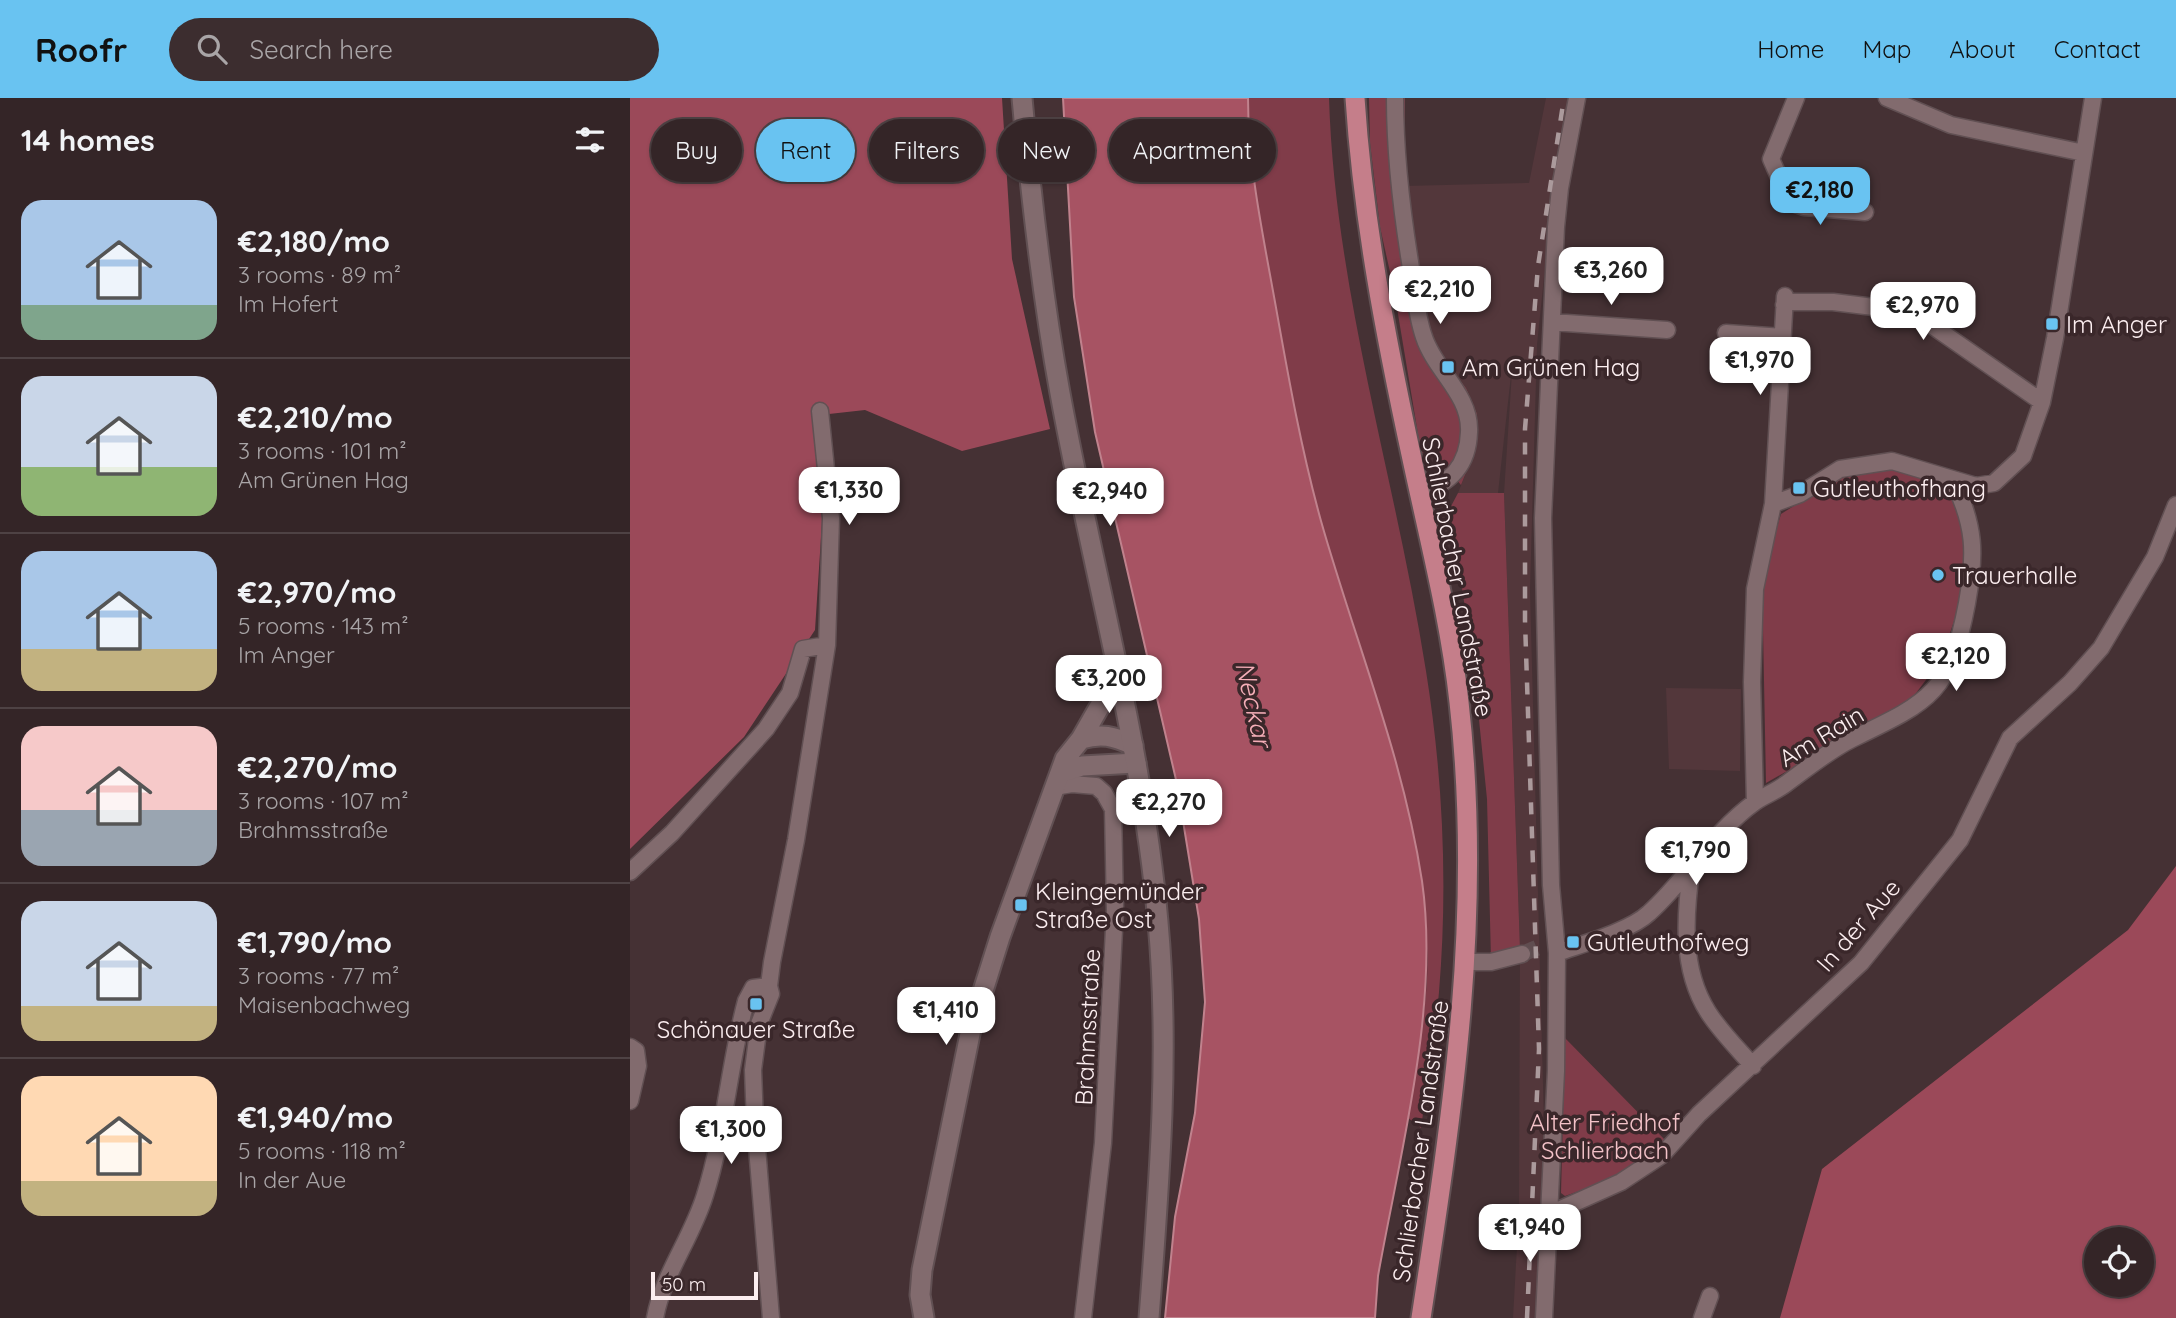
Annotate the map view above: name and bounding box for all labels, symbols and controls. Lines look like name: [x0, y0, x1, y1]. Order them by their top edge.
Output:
search box: [169, 18, 659, 81]
text: Roofr: [35, 29, 127, 70]
icon: search: [193, 30, 231, 68]
text: Search here: [249, 33, 393, 66]
text: Home: [1757, 34, 1824, 64]
text: Map: [1862, 34, 1911, 64]
text: About: [1949, 34, 2016, 64]
text: Contact: [2054, 34, 2141, 64]
chip: Buy: [651, 119, 742, 182]
chip: Rent: [756, 119, 855, 182]
chip: Filters: [869, 119, 984, 182]
chip: New: [998, 119, 1095, 182]
chip: Apartment: [1109, 119, 1276, 182]
text: 14 homes: [21, 121, 155, 159]
icon: filters: [571, 121, 609, 159]
pin: €2,180: [1763, 167, 1877, 227]
text: €2,180: [1786, 175, 1854, 204]
text: €2,180/mo: [238, 222, 390, 260]
icon: home: [77, 228, 161, 312]
pin: €3,260: [1554, 248, 1668, 307]
text: €3,260: [1574, 255, 1648, 284]
text: 3 rooms · 89 m²: [238, 260, 401, 289]
pin: €2,210: [1383, 266, 1497, 326]
text: €2,210: [1405, 274, 1475, 303]
pin: €2,970: [1866, 282, 1980, 342]
text: Im Hofert: [238, 289, 339, 318]
text: €2,970: [1887, 290, 1959, 319]
place label: Im Anger: [2066, 309, 2167, 339]
marker: Im Anger: [2044, 316, 2060, 332]
pin: €1,970: [1703, 338, 1817, 397]
text: €1,970: [1726, 345, 1794, 374]
place label: Am Grünen Hag: [1462, 352, 1640, 382]
marker: Am Grünen Hag: [1440, 359, 1456, 375]
text: €2,210/mo: [238, 398, 393, 436]
icon: home: [77, 404, 161, 488]
street label: Schlierbacher Landstraße: [1416, 435, 1500, 719]
text: 3 rooms · 101 m²: [238, 436, 407, 465]
text: Am Grünen Hag: [238, 465, 409, 494]
pin: €1,330: [792, 468, 906, 527]
pin: €2,940: [1053, 468, 1167, 528]
place label: Gutleuthofhang: [1813, 473, 1986, 503]
text: €1,330: [815, 475, 883, 504]
text: €2,940: [1073, 476, 1147, 505]
marker: Gutleuthofhang: [1791, 480, 1807, 496]
place label: Trauerhalle: [1952, 560, 2077, 590]
marker: Trauerhalle: [1930, 567, 1946, 583]
text: €2,970/mo: [238, 573, 397, 611]
icon: home: [77, 579, 161, 663]
text: 5 rooms · 143 m²: [238, 611, 409, 640]
pin: €2,120: [1899, 634, 2013, 693]
text: Im Anger: [238, 640, 335, 669]
text: €2,120: [1922, 641, 1990, 670]
pin: €3,200: [1052, 656, 1166, 715]
water label: Neckar: [1228, 658, 1280, 753]
text: €3,200: [1072, 663, 1146, 692]
street label: Am Rain: [1773, 699, 1869, 773]
text: €2,270/mo: [238, 748, 398, 786]
icon: home: [77, 754, 161, 838]
pin: €2,270: [1112, 780, 1226, 839]
text: 3 rooms · 107 m²: [238, 786, 409, 815]
text: €2,270: [1132, 787, 1206, 816]
text: Brahmsstraße: [238, 815, 388, 844]
pin: €1,790: [1639, 828, 1753, 887]
text: €1,790: [1661, 835, 1731, 864]
street label: In der Aue: [1810, 873, 1906, 977]
place label: Kleingemünder Straße Ost: [1035, 876, 1204, 934]
marker: Kleingemünder Straße Ost: [1013, 897, 1029, 913]
text: €1,790/mo: [238, 923, 392, 961]
place label: Gutleuthofweg: [1587, 927, 1749, 957]
icon: home: [77, 929, 161, 1013]
marker: Gutleuthofweg: [1565, 934, 1581, 950]
street label: Brahmsstraße: [1068, 948, 1106, 1106]
text: 3 rooms · 77 m²: [238, 961, 399, 990]
pin: €1,410: [889, 988, 1003, 1047]
text: Maisenbachweg: [238, 990, 410, 1019]
text: €1,410: [913, 995, 979, 1024]
marker: Schönauer Straße: [748, 996, 764, 1012]
street label: Schlierbacher Landstraße: [1385, 998, 1455, 1284]
place label: Schönauer Straße: [657, 1014, 855, 1044]
text: €1,940/mo: [238, 1098, 393, 1136]
icon: home: [77, 1104, 161, 1188]
pin: €1,300: [674, 1107, 788, 1166]
park label: Alter Friedhof Schlierbach: [1530, 1107, 1681, 1165]
text: €1,300: [696, 1114, 766, 1143]
text: 5 rooms · 118 m²: [238, 1136, 406, 1165]
text: In der Aue: [238, 1165, 346, 1194]
pin: €1,940: [1473, 1204, 1587, 1264]
text: €1,940: [1495, 1212, 1565, 1241]
map controls: [2084, 1227, 2154, 1297]
button: locate: [2084, 1227, 2154, 1297]
scale bar: [651, 1269, 758, 1301]
text: 50 m: [662, 1272, 706, 1296]

